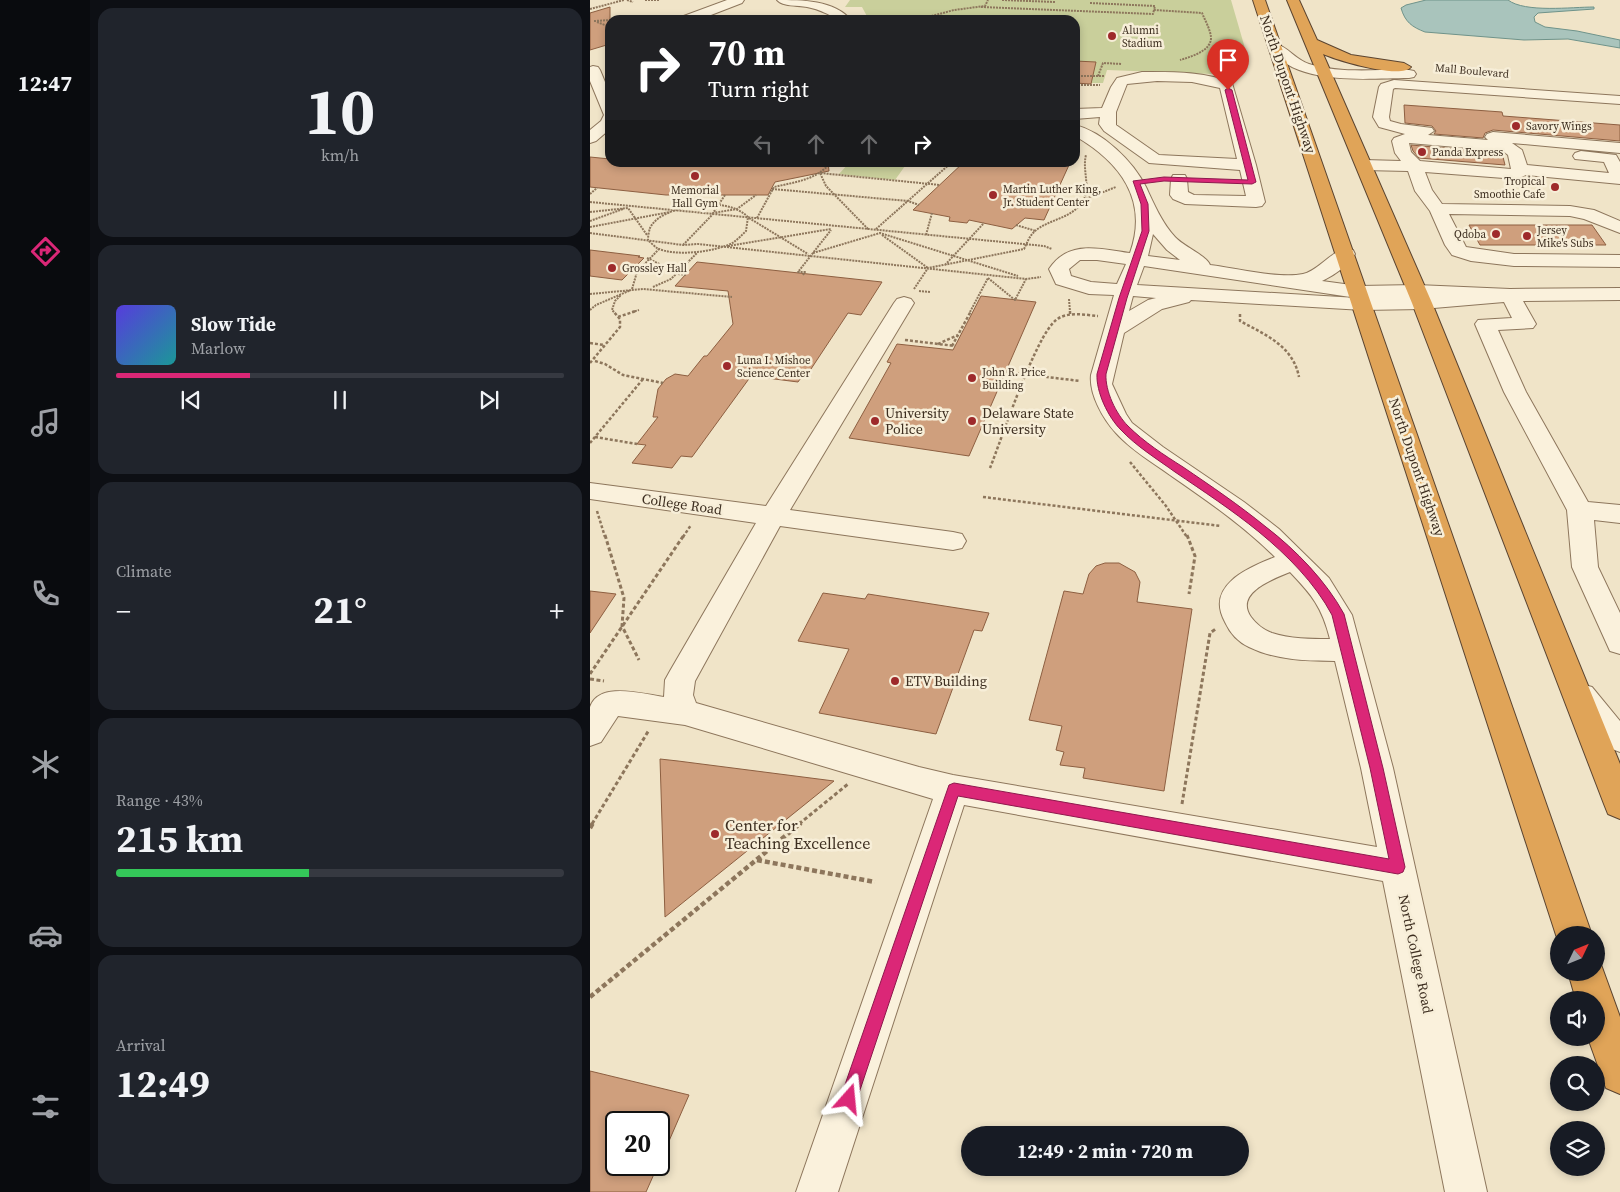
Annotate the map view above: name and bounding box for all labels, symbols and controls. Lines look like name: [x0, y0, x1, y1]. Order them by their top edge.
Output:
street label: North Dupont Highway: [1255, 12, 1321, 157]
place label: Alumni Stadium: [1122, 23, 1163, 51]
text: 70 m: [708, 29, 785, 77]
marker: Alumni Stadium: [1106, 30, 1118, 42]
icon: right: [625, 35, 690, 100]
pin: [1207, 39, 1249, 90]
icon: arrive: [1214, 46, 1242, 74]
street label: Mall Boulevard: [1434, 60, 1510, 82]
text: 10: [305, 67, 375, 156]
text: 12:47: [18, 68, 72, 98]
text: Turn right: [708, 74, 809, 104]
place label: Savory Wings: [1526, 119, 1592, 134]
marker: Savory Wings: [1510, 120, 1522, 132]
icon: left: [749, 130, 777, 158]
icon: ahead: [802, 130, 830, 158]
icon: ahead: [855, 130, 883, 158]
icon: right: [908, 130, 936, 158]
text: km/h: [321, 144, 359, 166]
place label: Panda Express: [1432, 145, 1504, 160]
marker: Panda Express: [1416, 146, 1428, 158]
marker: Memorial Hall Gym: [689, 170, 701, 182]
place label: Tropical Smoothie Cafe: [1474, 174, 1545, 202]
marker: Tropical Smoothie Cafe: [1549, 181, 1561, 193]
place label: Martin Luther King, Jr. Student Center: [1002, 182, 1101, 210]
place label: Memorial Hall Gym: [671, 183, 719, 211]
marker: Martin Luther King, Jr. Student Center: [987, 189, 999, 201]
place label: Jersey Mike's Subs: [1536, 223, 1594, 251]
place label: Qdoba: [1454, 227, 1486, 242]
marker: Qdoba: [1490, 228, 1502, 240]
marker: Jersey Mike's Subs: [1521, 230, 1533, 242]
icon: directions: [28, 234, 63, 269]
place label: Grossley Hall: [622, 261, 687, 276]
marker: Grossley Hall: [606, 262, 618, 274]
text: Slow Tide: [191, 311, 276, 337]
text: Marlow: [191, 337, 246, 359]
place label: Luna I. Mishoe Science Center: [737, 353, 811, 381]
marker: Luna I. Mishoe Science Center: [721, 360, 733, 372]
place label: John R. Price Building: [981, 365, 1046, 393]
marker: John R. Price Building: [966, 372, 978, 384]
icon: previous: [177, 386, 205, 414]
icon: pause: [326, 386, 354, 414]
icon: next: [475, 386, 503, 414]
street label: North Dupont Highway: [1384, 395, 1450, 540]
place label: University Police: [885, 403, 950, 439]
place label: Delaware State University: [982, 403, 1074, 439]
icon: music: [28, 405, 63, 440]
marker: University Police: [869, 415, 881, 427]
marker: Delaware State University: [966, 415, 978, 427]
street label: College Road: [640, 488, 724, 520]
text: Climate: [116, 560, 172, 582]
icon: phone: [28, 576, 63, 611]
text: 21°: [313, 584, 367, 636]
text: −: [116, 592, 131, 630]
text: +: [549, 592, 564, 630]
place label: ETV Building: [905, 671, 987, 691]
marker: ETV Building: [889, 675, 901, 687]
icon: climate: [28, 747, 63, 782]
text: Range · 43%: [116, 789, 203, 811]
text: 215 km: [116, 813, 243, 865]
place label: Center for Teaching Excellence: [725, 814, 870, 854]
marker: Center for Teaching Excellence: [709, 828, 721, 840]
street label: North College Road: [1394, 893, 1438, 1015]
icon: car: [28, 918, 63, 953]
north arrow: [1550, 926, 1605, 981]
map controls: [1550, 926, 1605, 1176]
button: sound: [1550, 991, 1605, 1046]
text: Arrival: [116, 1034, 165, 1056]
button: search: [1550, 1056, 1605, 1111]
text: 12:49: [116, 1058, 210, 1110]
position arrow: [822, 1072, 874, 1124]
icon: filters: [28, 1089, 63, 1124]
speed limit sign: 20: [605, 1111, 670, 1176]
button: layers: [1550, 1121, 1605, 1176]
text: 12:49 · 2 min · 720 m: [1017, 1138, 1193, 1164]

